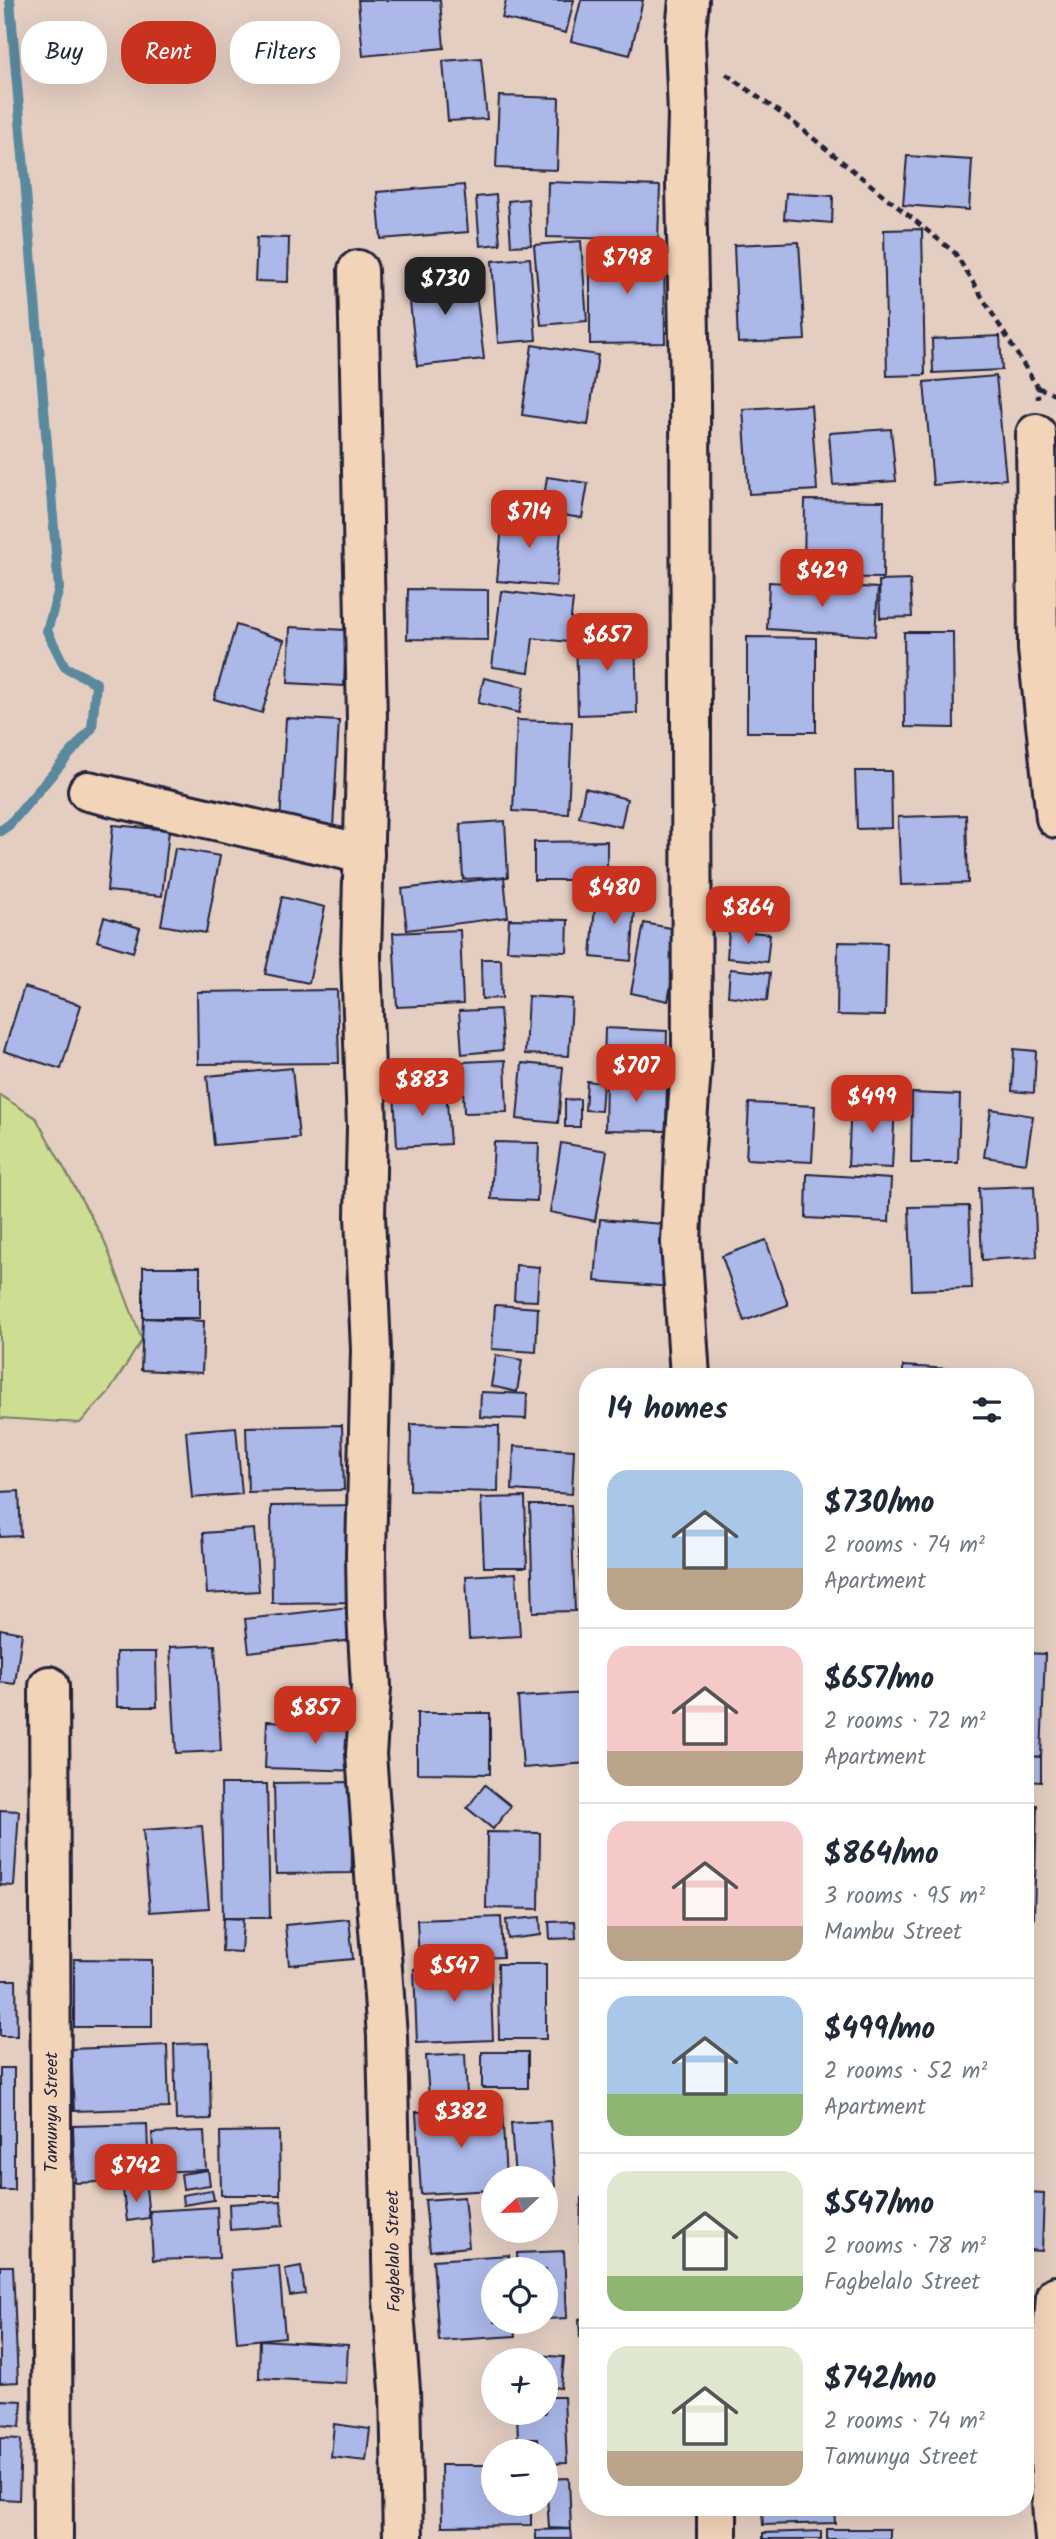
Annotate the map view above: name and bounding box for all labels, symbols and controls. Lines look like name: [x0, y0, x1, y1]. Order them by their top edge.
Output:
chip: Buy: [21, 21, 107, 84]
chip: Rent: [121, 21, 216, 84]
chip: Filters: [230, 21, 340, 84]
pin: $798: [586, 236, 668, 296]
text: $798: [602, 241, 652, 277]
pin: $730: [404, 258, 486, 317]
text: $730: [421, 262, 469, 298]
pin: $714: [488, 490, 570, 550]
text: $714: [507, 495, 551, 531]
pin: $429: [781, 550, 863, 609]
text: $429: [796, 554, 848, 590]
pin: $657: [566, 614, 648, 673]
text: $657: [583, 618, 631, 654]
pin: $480: [573, 866, 655, 926]
text: $480: [588, 871, 640, 907]
pin: $864: [707, 886, 789, 946]
text: $864: [722, 891, 774, 927]
pin: $707: [595, 1044, 677, 1104]
text: $707: [612, 1049, 660, 1085]
pin: $883: [381, 1058, 463, 1118]
text: $883: [395, 1063, 449, 1099]
pin: $499: [831, 1076, 913, 1135]
text: $499: [847, 1080, 897, 1116]
text: 14 homes: [607, 1386, 728, 1434]
icon: filters: [968, 1391, 1006, 1429]
text: $730/mo: [824, 1480, 934, 1528]
icon: home: [663, 1498, 747, 1582]
text: 2 rooms · 74 m²: [824, 1528, 985, 1564]
text: Apartment: [824, 1564, 926, 1600]
text: $657/mo: [824, 1656, 934, 1704]
icon: home: [663, 1674, 747, 1758]
pin: $857: [274, 1686, 356, 1746]
text: $857: [290, 1691, 340, 1727]
text: 2 rooms · 72 m²: [824, 1704, 986, 1740]
text: Apartment: [824, 1740, 926, 1776]
text: $864/mo: [824, 1831, 939, 1879]
icon: home: [663, 1849, 747, 1933]
text: 3 rooms · 95 m²: [824, 1879, 985, 1915]
text: Mambu Street: [824, 1915, 962, 1951]
pin: $547: [413, 1944, 495, 2004]
text: $547: [430, 1949, 478, 1985]
text: $499/mo: [824, 2006, 935, 2054]
icon: home: [663, 2024, 747, 2108]
street label: Tamunya Street: [38, 2051, 67, 2172]
text: 2 rooms · 52 m²: [824, 2054, 987, 2090]
pin: $382: [420, 2090, 502, 2150]
text: Apartment: [824, 2090, 926, 2126]
text: $382: [434, 2095, 488, 2131]
pin: $742: [95, 2144, 177, 2204]
text: $742: [111, 2149, 161, 2185]
north arrow: [481, 2166, 558, 2244]
map controls: [481, 2166, 558, 2516]
text: $547/mo: [824, 2181, 934, 2229]
street label: Fagbelalo Street: [379, 2189, 410, 2312]
icon: home: [663, 2199, 747, 2283]
text: 2 rooms · 78 m²: [824, 2229, 986, 2265]
button: locate: [481, 2257, 558, 2334]
text: Fagbelalo Street: [824, 2265, 980, 2301]
button: +: [481, 2348, 558, 2425]
text: $742/mo: [824, 2356, 936, 2404]
icon: home: [663, 2374, 747, 2458]
text: 2 rooms · 74 m²: [824, 2404, 985, 2440]
button: −: [481, 2439, 558, 2516]
text: Tamunya Street: [824, 2440, 978, 2476]

